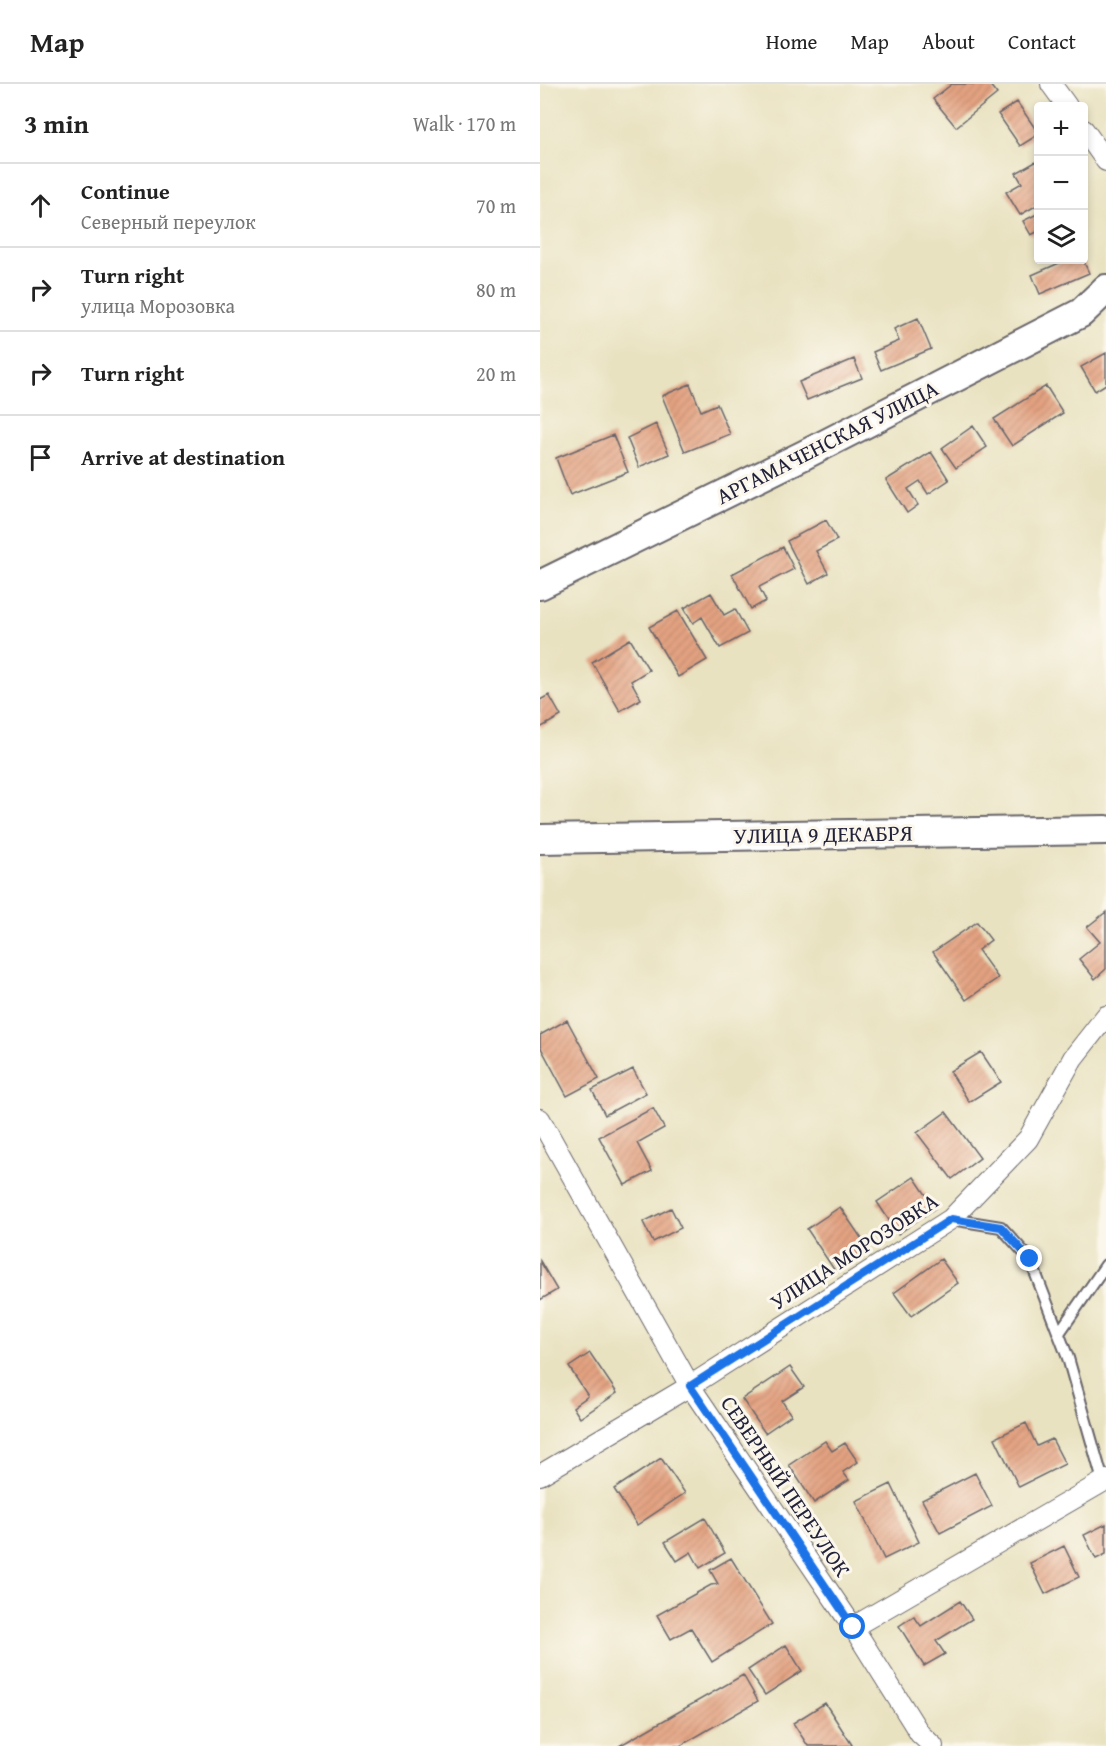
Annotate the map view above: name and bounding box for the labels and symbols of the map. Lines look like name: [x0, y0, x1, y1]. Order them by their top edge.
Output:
street label: АРГАМАЧЕНСКАЯ УЛИЦА: [710, 372, 944, 512]
street label: УЛИЦА 9 ДЕКАБРЯ: [733, 816, 913, 852]
street label: УЛИЦА МОРОЗОВКА: [764, 1184, 945, 1317]
route end: [1016, 1245, 1042, 1271]
street label: СЕВЕРНЫЙ ПЕРЕУЛОК: [713, 1389, 859, 1583]
route start: [839, 1613, 865, 1639]

